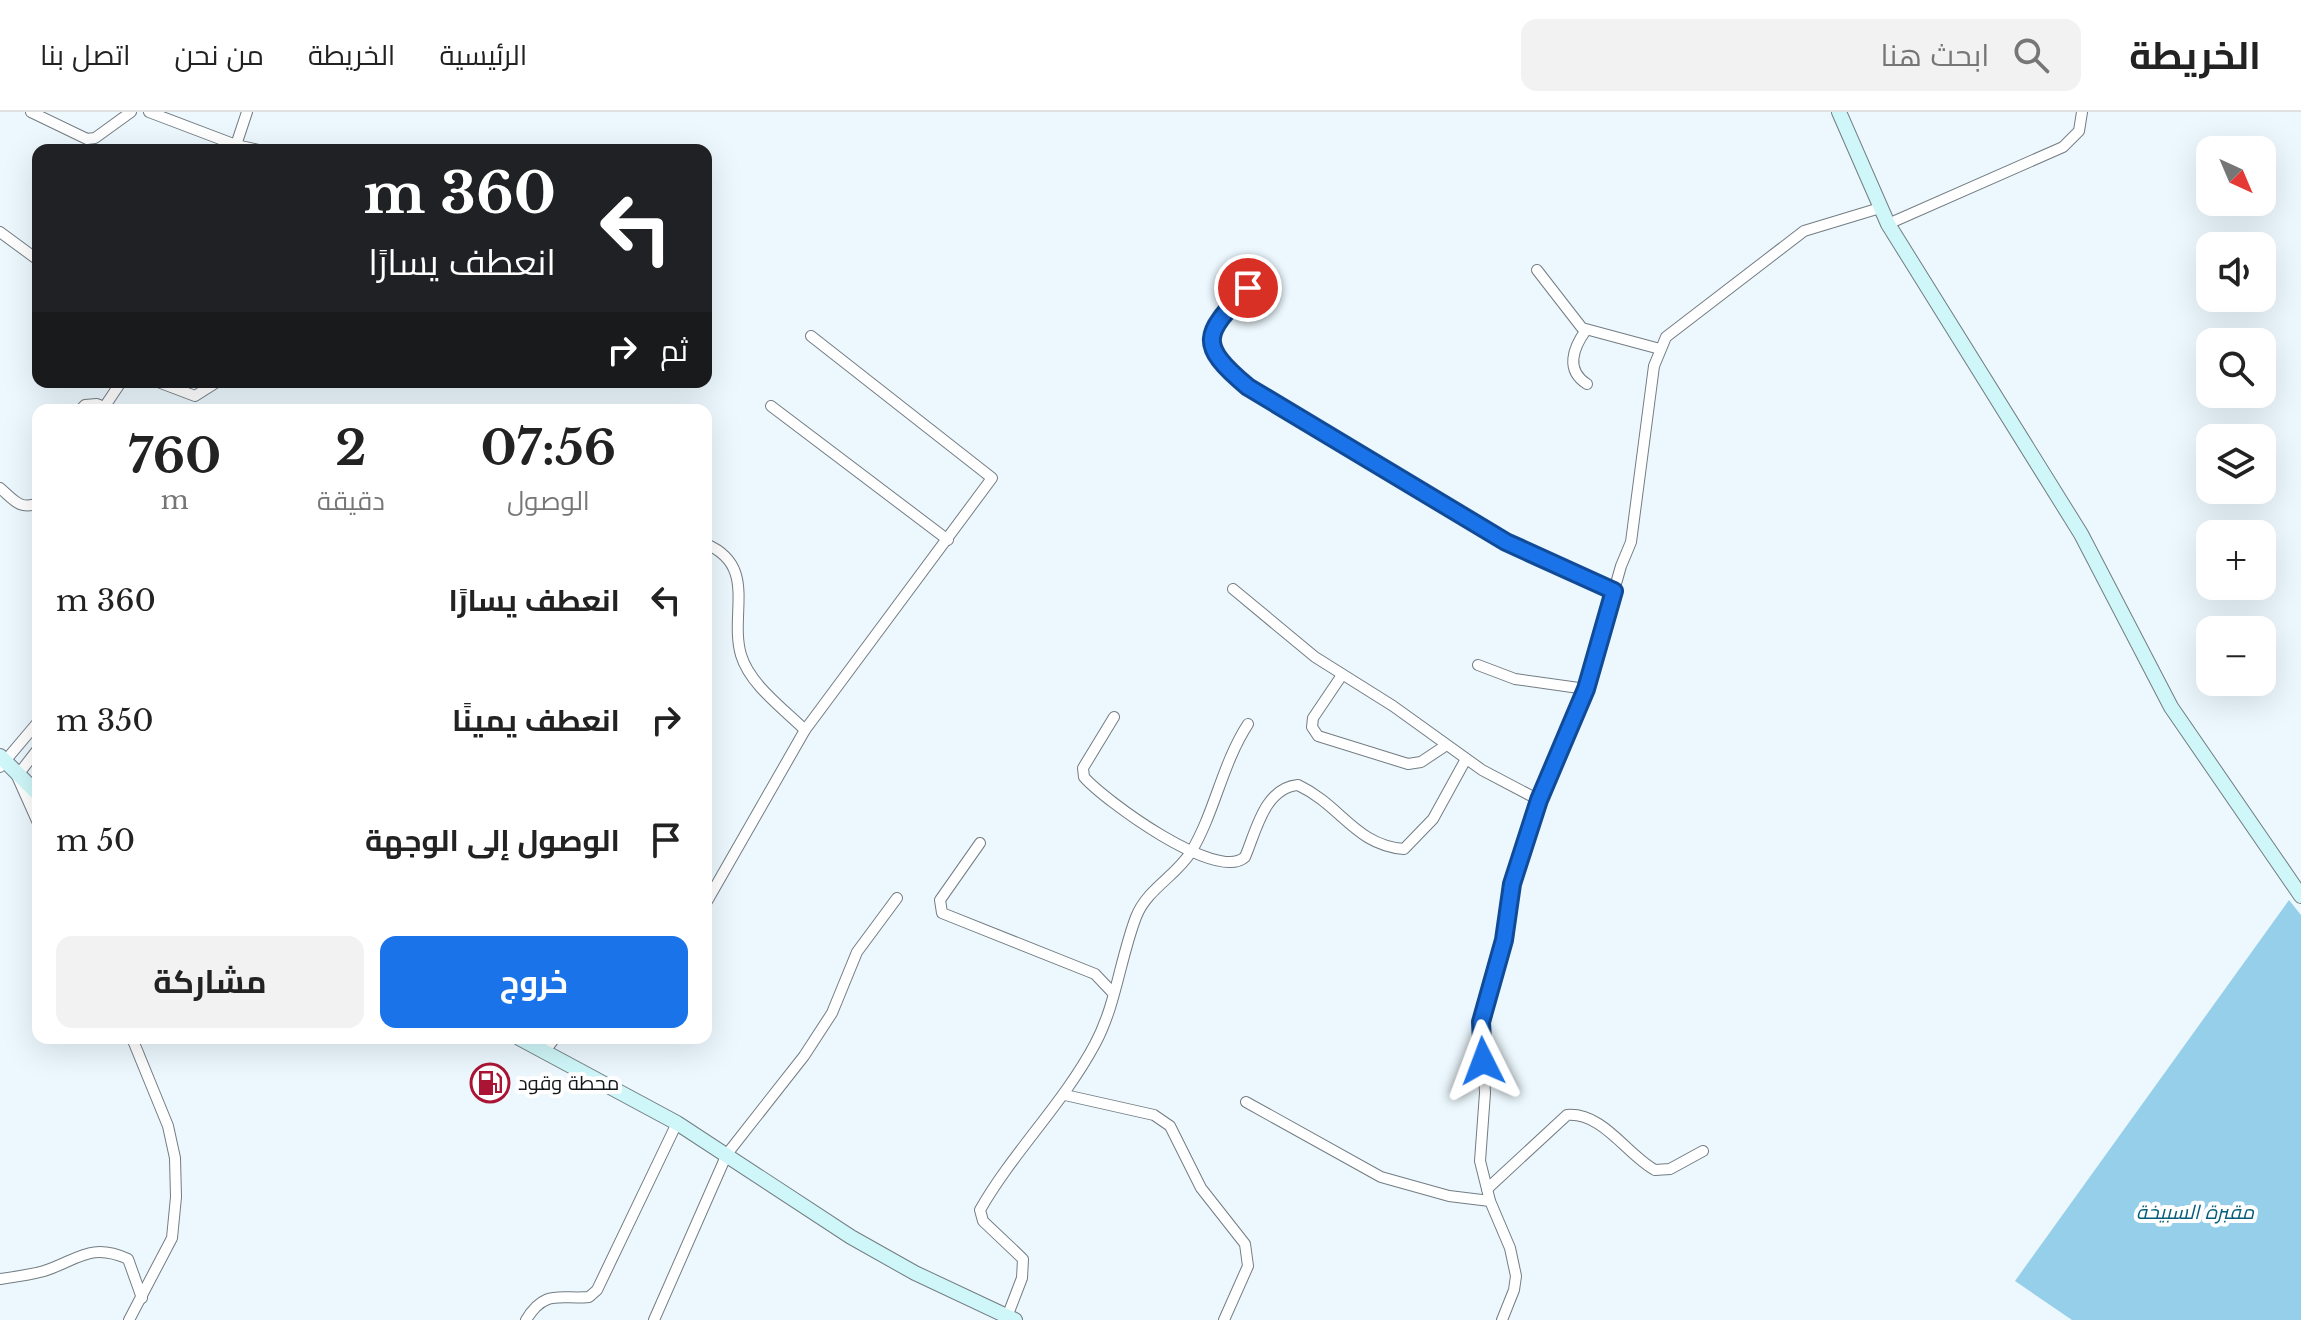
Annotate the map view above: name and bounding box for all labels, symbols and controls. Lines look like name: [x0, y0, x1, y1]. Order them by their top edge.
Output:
search box: [1521, 19, 2081, 91]
text: الخريطة: [2129, 32, 2261, 79]
icon: search: [2009, 33, 2053, 77]
text: ابحث هنا: [1880, 37, 1989, 74]
text: اتصل بنا: [40, 38, 130, 73]
text: من نحن: [174, 38, 264, 73]
text: الخريطة: [308, 38, 395, 73]
text: الرئيسية: [439, 38, 527, 73]
north arrow: [2196, 136, 2276, 216]
map controls: [2196, 136, 2276, 696]
text: 360 m: [363, 159, 556, 228]
icon: left: [584, 176, 688, 280]
button: sound: [2196, 232, 2276, 312]
text: انعطف يسارًا: [368, 240, 556, 285]
pin: [1214, 254, 1282, 322]
icon: arrive: [1226, 266, 1270, 310]
icon: right: [600, 328, 644, 372]
button: search: [2196, 328, 2276, 408]
text: ثم: [660, 332, 688, 369]
text: 2: [335, 418, 367, 478]
text: 07:56: [481, 418, 616, 478]
button: layers: [2196, 424, 2276, 504]
text: 760: [128, 426, 221, 486]
text: m: [161, 484, 189, 516]
text: دقيقة: [317, 485, 385, 517]
text: الوصول: [507, 485, 590, 517]
button: +: [2196, 520, 2276, 600]
icon: left: [644, 578, 688, 622]
text: 360 m: [56, 582, 156, 619]
text: انعطف يسارًا: [448, 582, 620, 619]
button: −: [2196, 616, 2276, 696]
icon: right: [644, 698, 688, 742]
text: 350 m: [56, 702, 154, 739]
text: انعطف يمينًا: [452, 702, 620, 739]
icon: arrive: [644, 818, 688, 862]
text: 50 m: [56, 822, 135, 859]
text: الوصول إلى الوجهة: [365, 822, 620, 859]
button: مشاركة: [56, 936, 364, 1028]
button: خروج: [380, 936, 688, 1028]
position arrow: [1441, 1019, 1525, 1103]
fuel station icon: محطة وقود: [469, 1062, 511, 1104]
place label: محطة وقود: [518, 1071, 619, 1095]
park label: مقبرة السبيخة: [2136, 1200, 2255, 1224]

